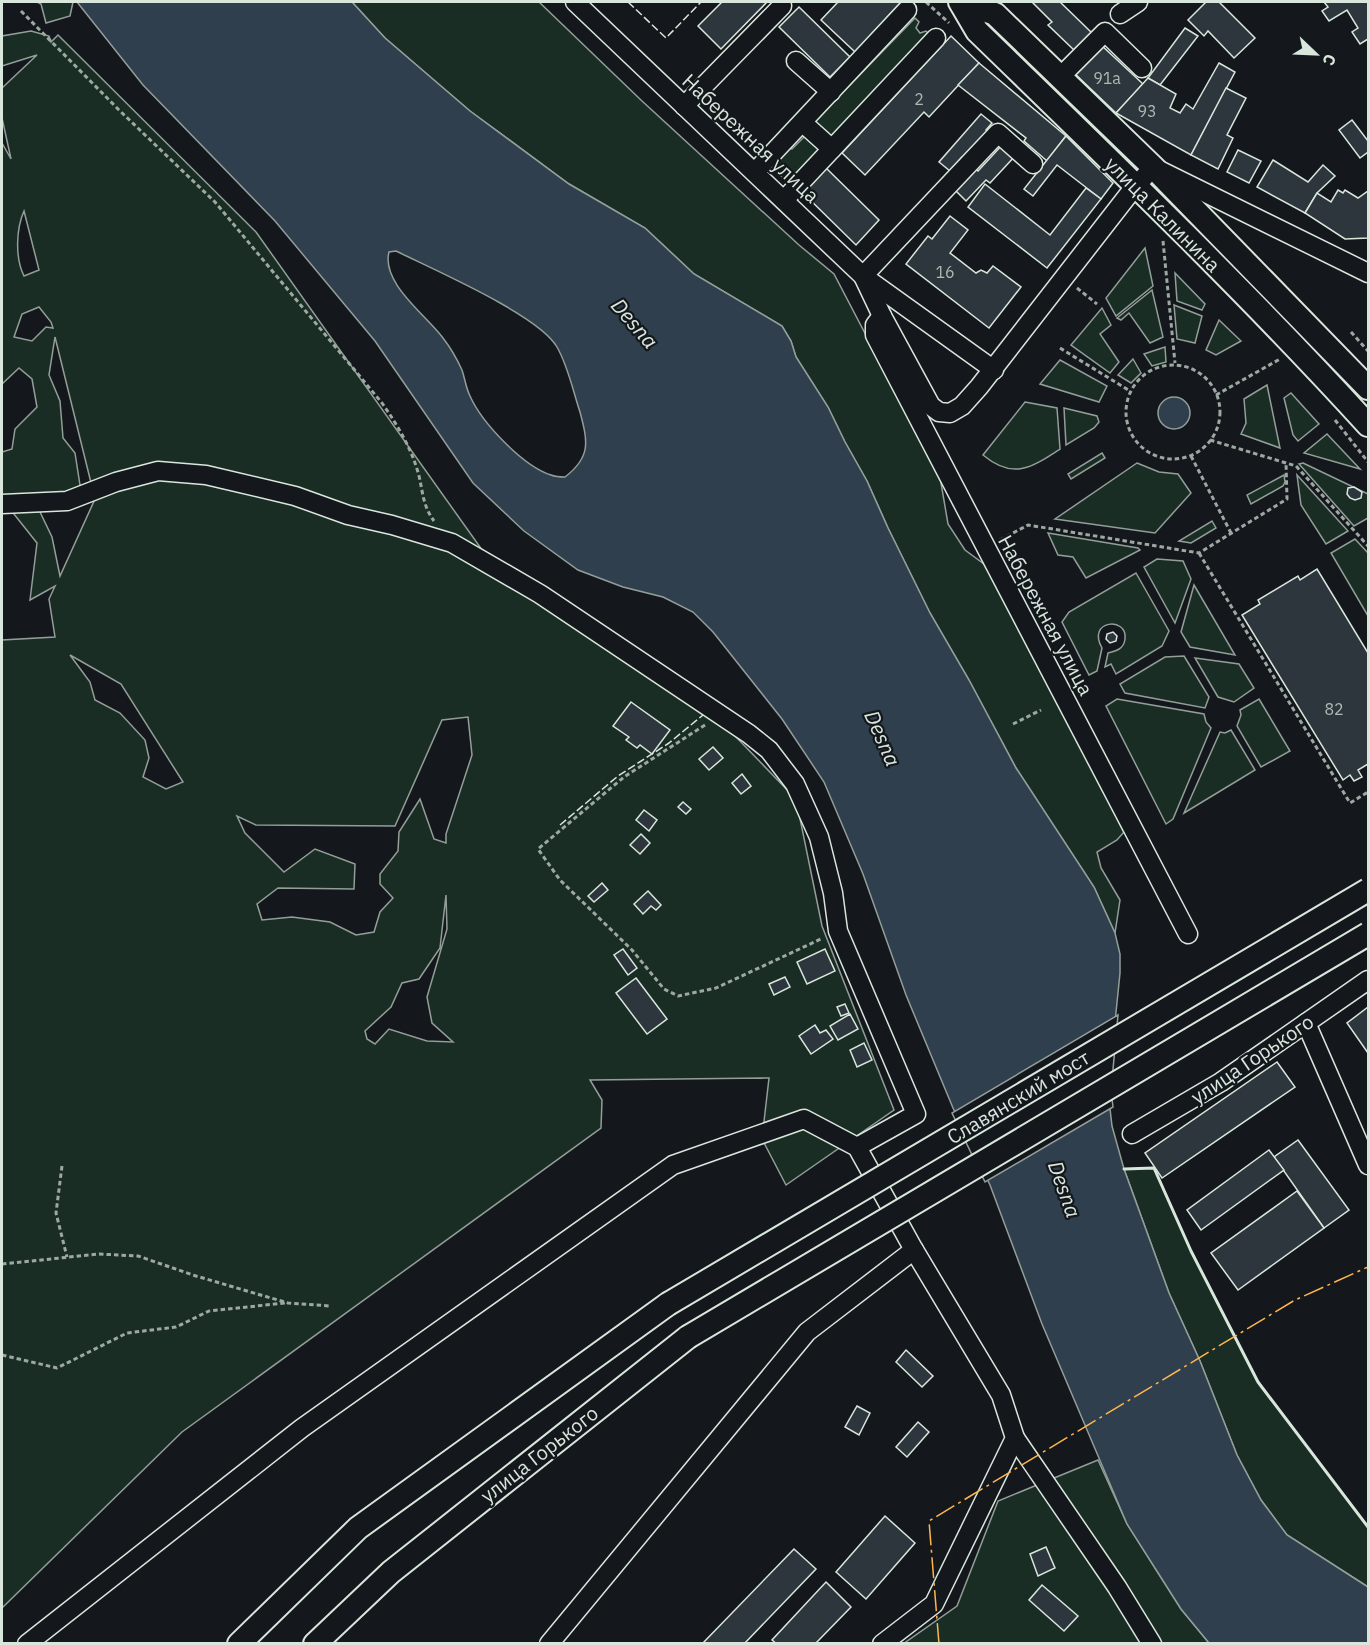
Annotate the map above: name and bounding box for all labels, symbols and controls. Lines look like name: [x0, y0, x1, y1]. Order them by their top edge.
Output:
north arrow: [1286, 24, 1346, 84]
text: С: [1319, 51, 1341, 69]
street label: Набережная улица: [677, 67, 826, 209]
house number: 91а: [1093, 68, 1121, 88]
house number: 2: [914, 89, 924, 109]
house number: 93: [1137, 101, 1157, 121]
street label: улица Калинина: [1099, 150, 1227, 278]
house number: 16: [935, 262, 955, 282]
water label: Desna: [605, 292, 665, 354]
street label: Набережная улица: [992, 530, 1100, 700]
house number: 82: [1324, 699, 1344, 719]
water label: Desna: [858, 706, 908, 770]
street label: улица Горького: [1185, 1008, 1319, 1110]
street label: Славянский мост: [942, 1043, 1095, 1150]
water label: Desna: [1042, 1157, 1088, 1221]
street label: улица Горького: [474, 1399, 604, 1509]

